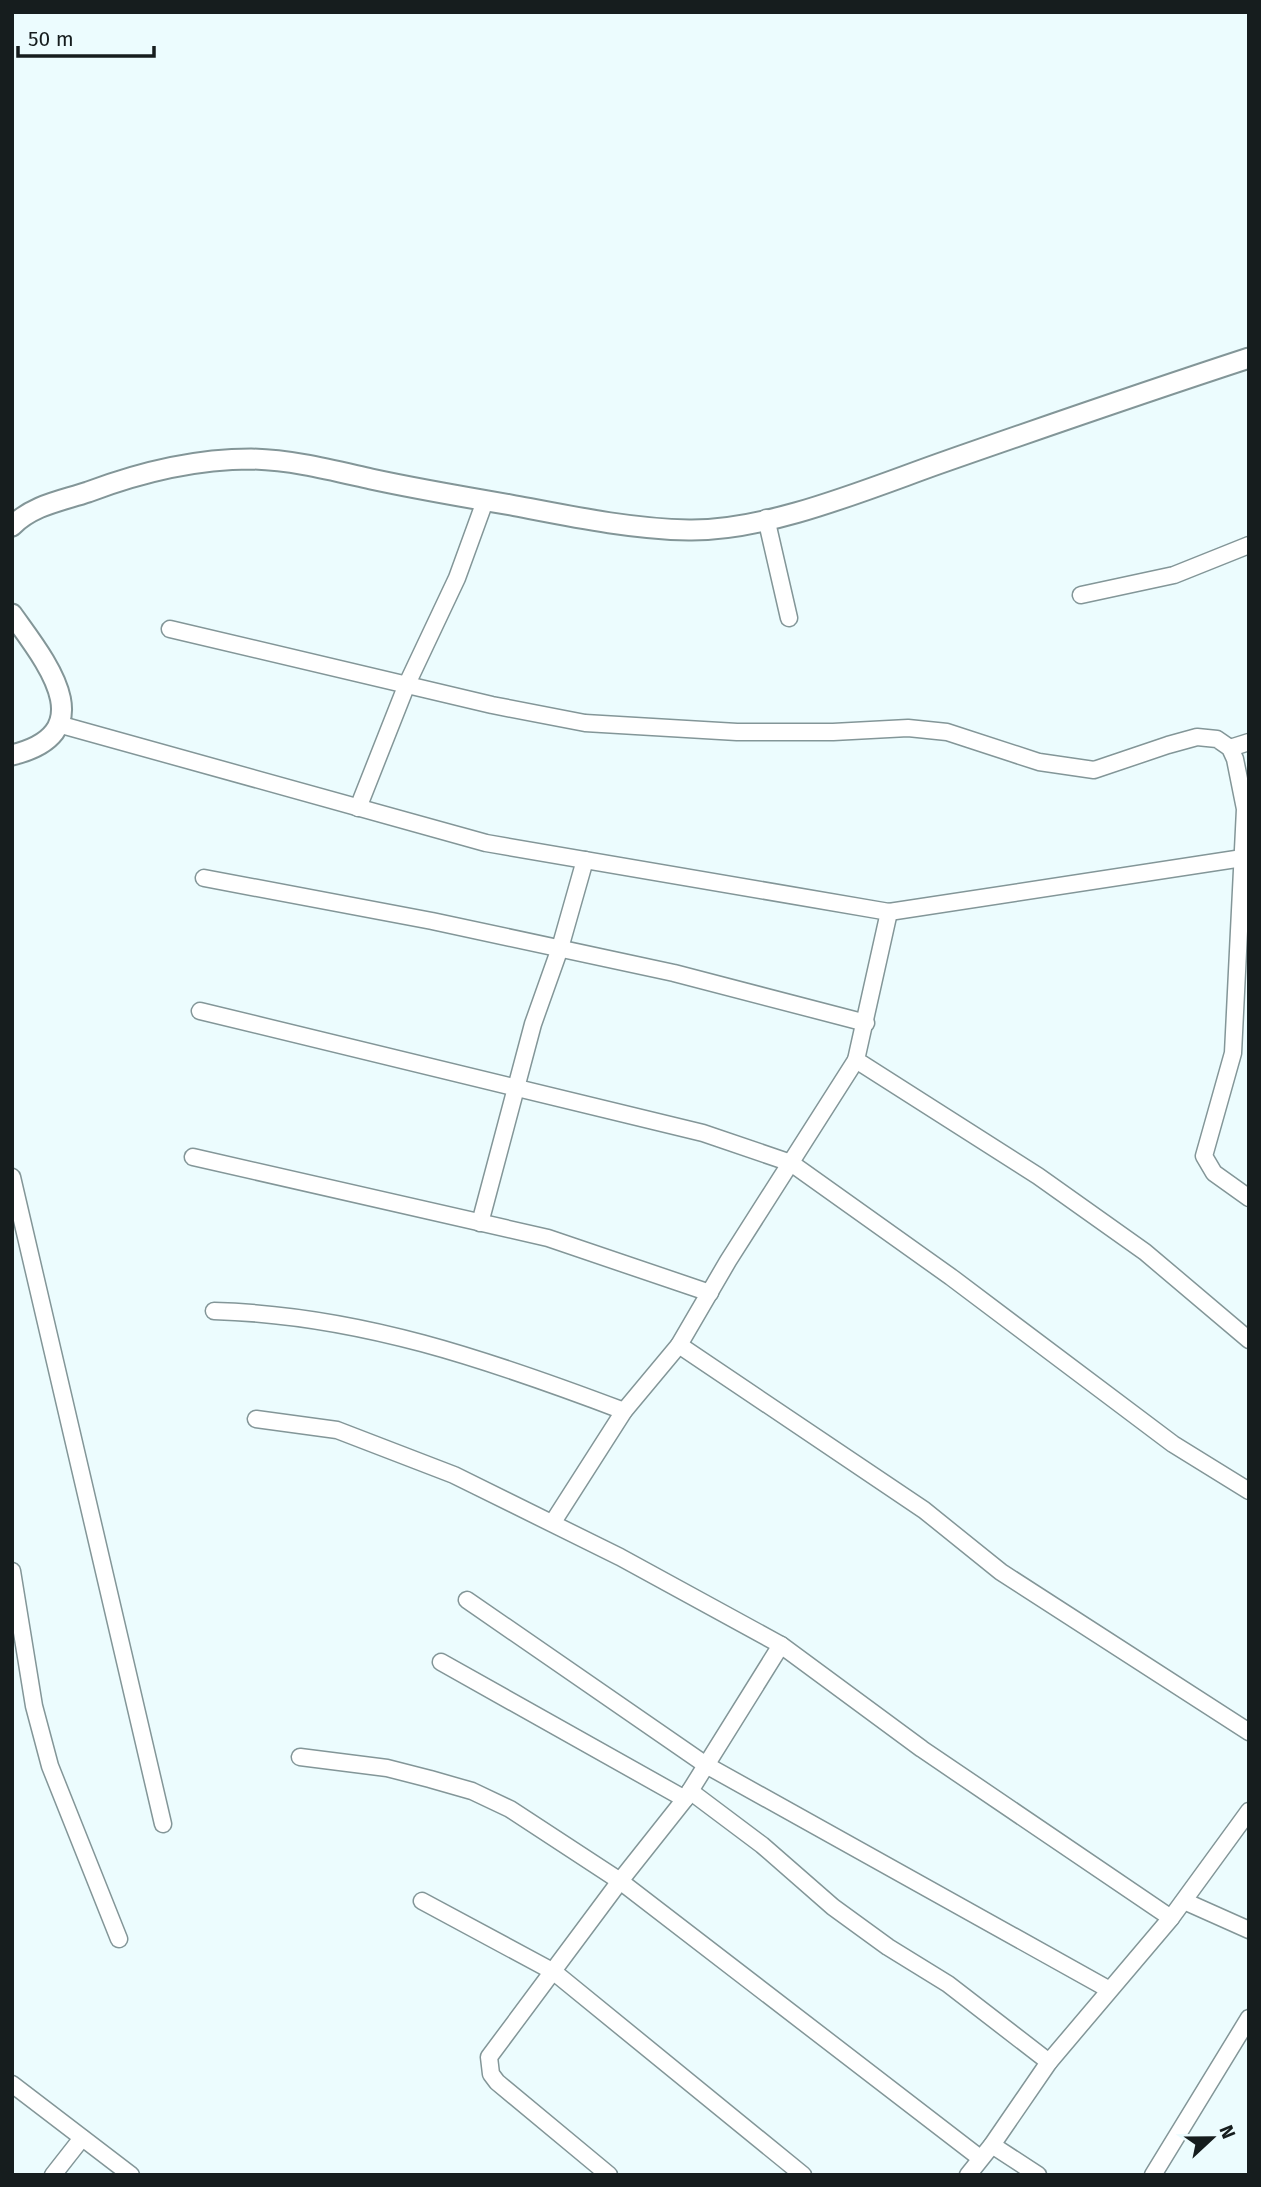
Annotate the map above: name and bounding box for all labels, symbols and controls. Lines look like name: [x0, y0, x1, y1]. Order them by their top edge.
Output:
scale bar: [18, 14, 154, 58]
text: 50 m: [28, 26, 74, 52]
north arrow: [1177, 2103, 1247, 2173]
text: N: [1214, 2122, 1240, 2142]

